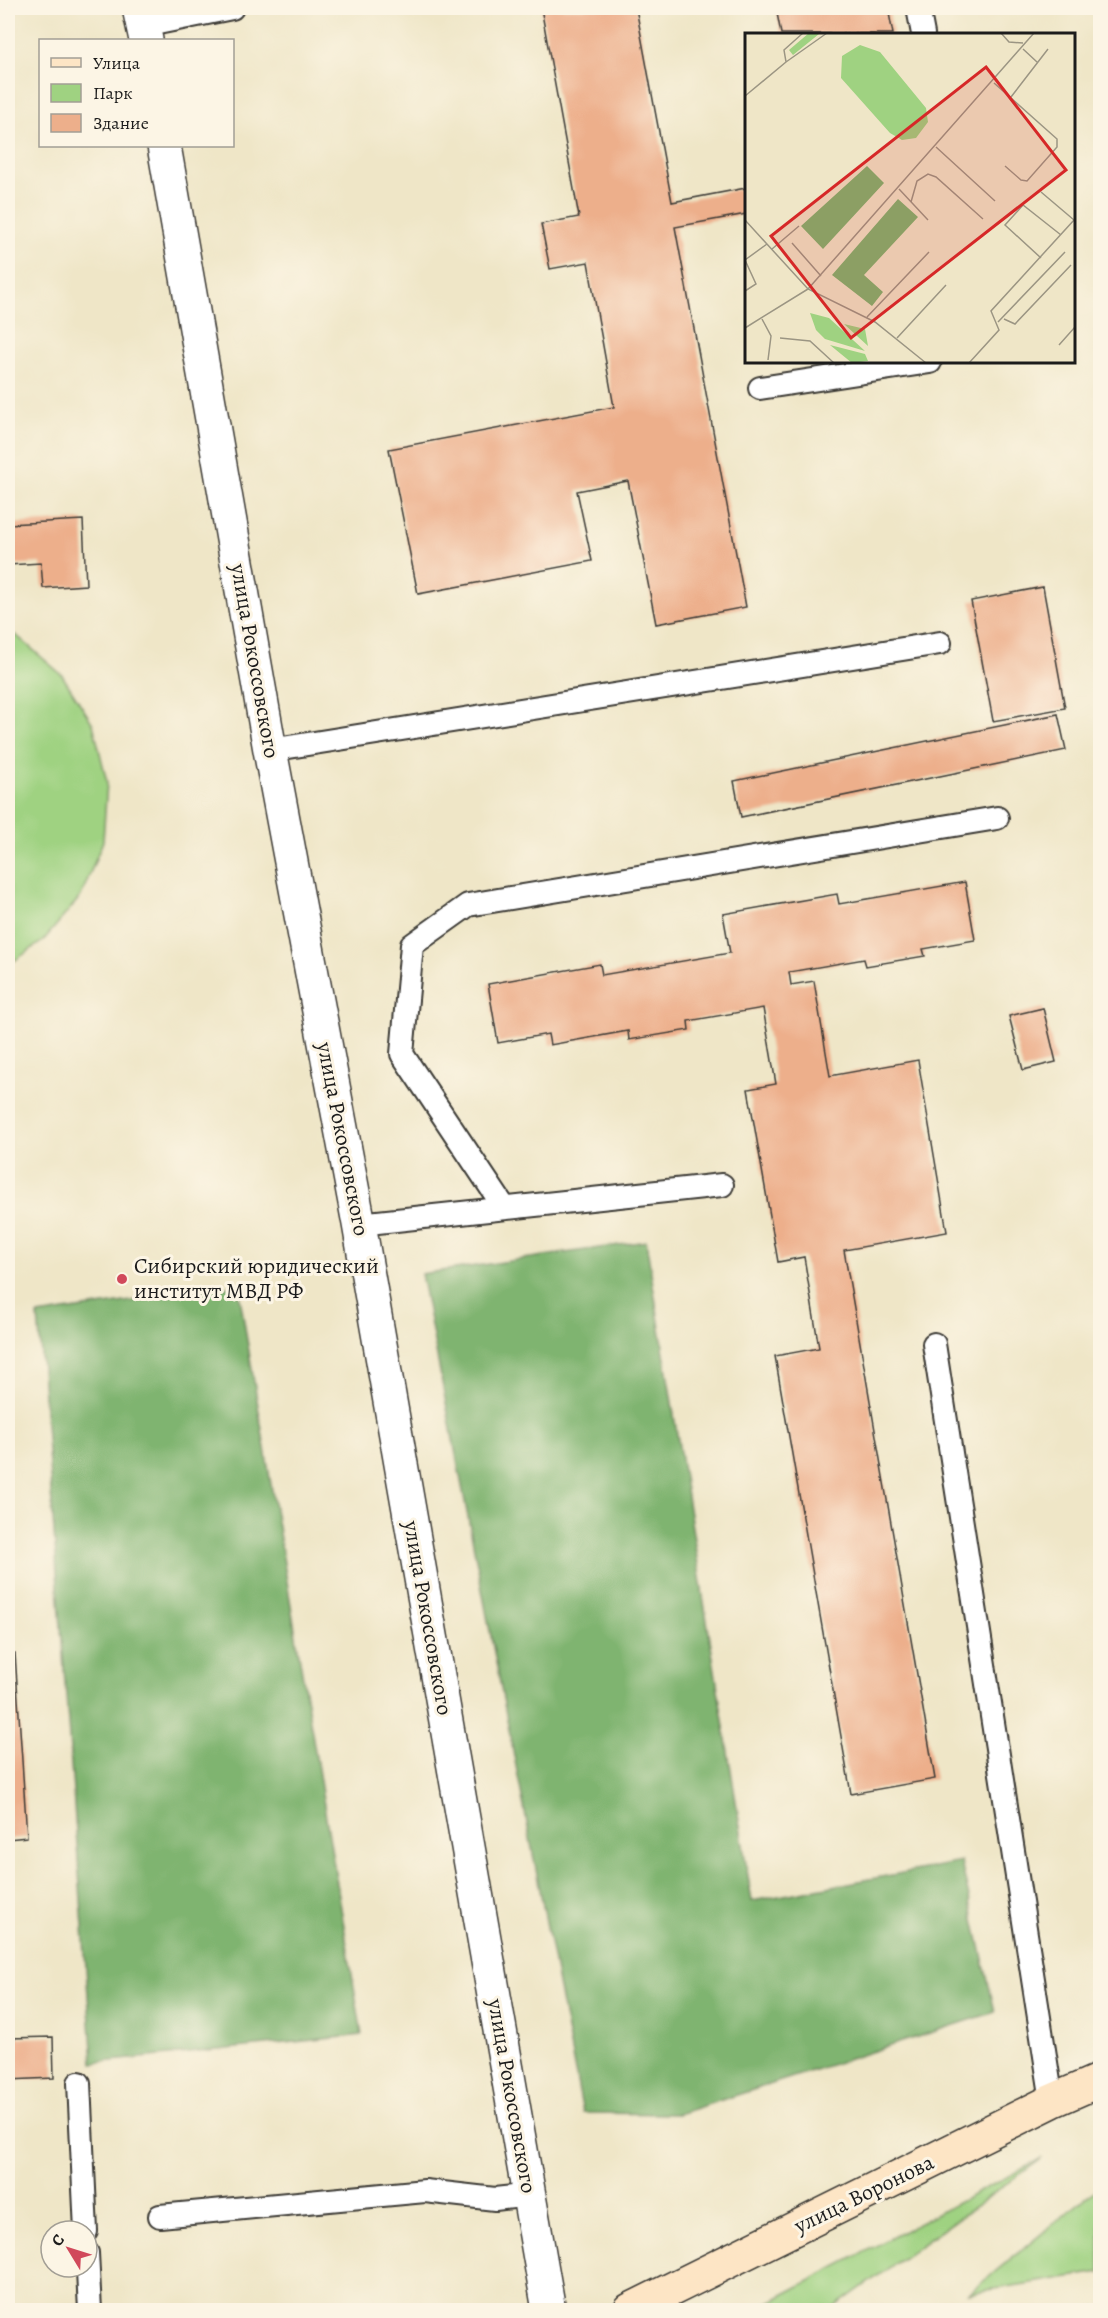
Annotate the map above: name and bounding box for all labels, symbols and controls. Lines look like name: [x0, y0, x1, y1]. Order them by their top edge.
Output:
inset map: [745, 33, 1075, 363]
legend: [39, 39, 234, 147]
text: Улица: [93, 51, 141, 75]
text: Парк: [93, 81, 133, 105]
text: Здание: [93, 111, 149, 135]
street label: улица Рокоссовского: [223, 560, 287, 761]
street label: улица Рокоссовского: [309, 1039, 377, 1238]
place label: Сибирский юридический институт МВД РФ: [134, 1251, 379, 1306]
marker: Сибирский юридический институт МВД РФ: [115, 1272, 129, 1286]
street label: улица Рокоссовского: [396, 1517, 460, 1718]
street label: улица Рокоссовского: [480, 1995, 544, 2196]
street label: улица Воронова: [788, 2147, 940, 2241]
north arrow: [39, 2219, 99, 2279]
text: С: [46, 2230, 70, 2251]

